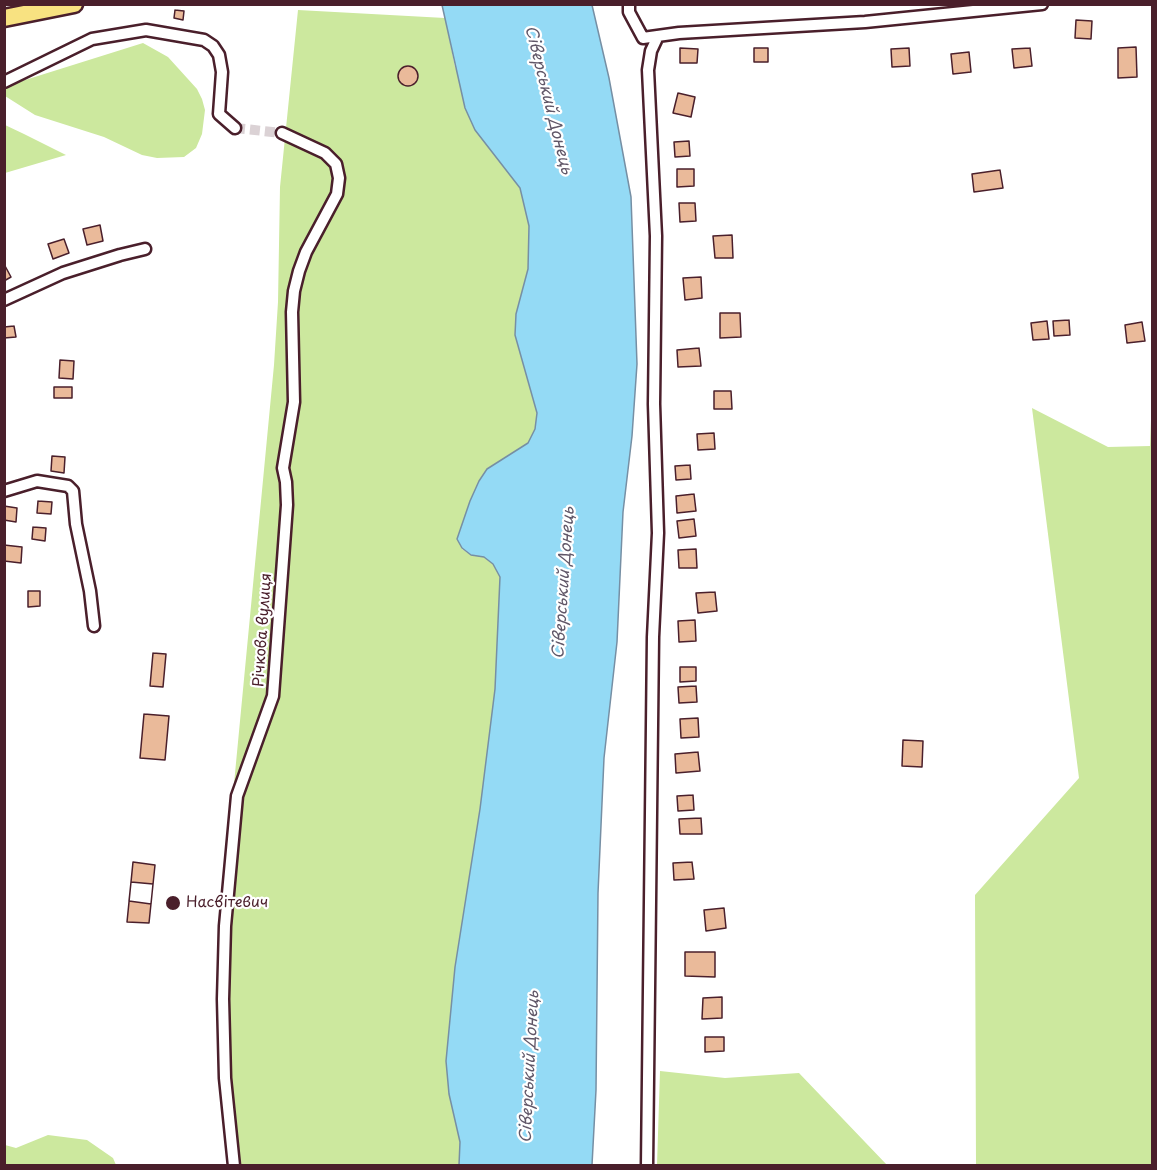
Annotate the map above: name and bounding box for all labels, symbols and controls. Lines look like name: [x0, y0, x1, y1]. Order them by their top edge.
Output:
water label: Сіверський Донець: [520, 24, 576, 176]
water label: Сіверський Донець: [549, 506, 579, 660]
street label: Річкова вулиця: [250, 573, 276, 687]
marker: Насвітевич: [164, 894, 182, 912]
place label: Насвітевич: [186, 894, 268, 912]
water label: Сіверський Донець: [516, 990, 544, 1144]

